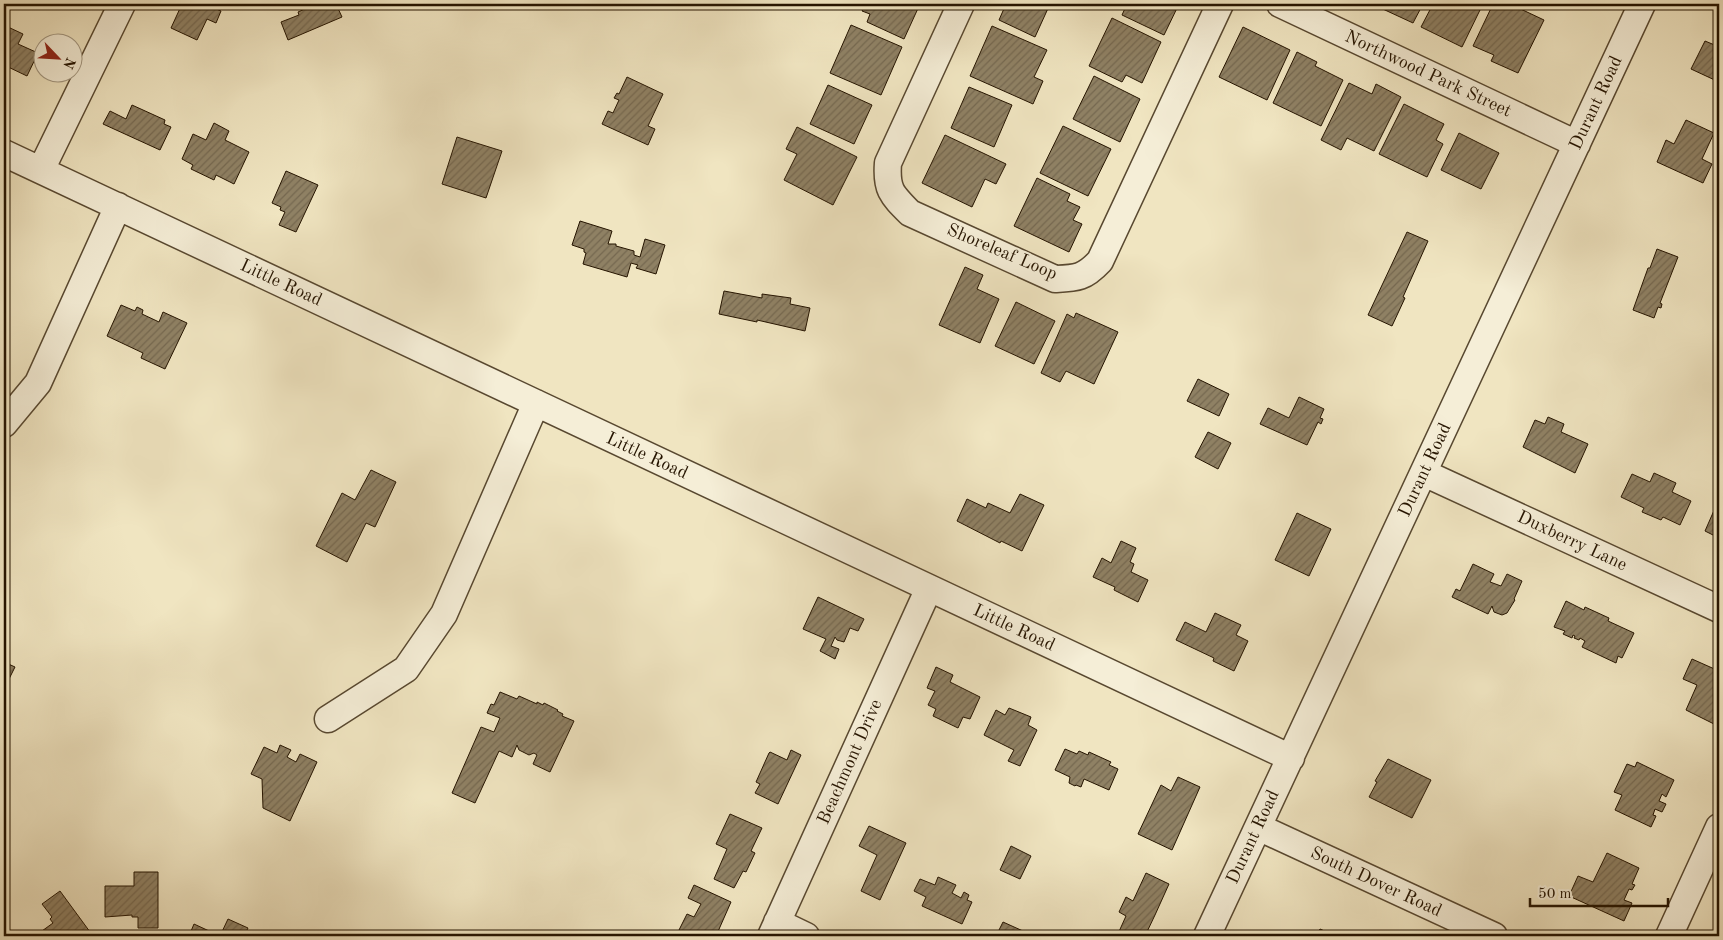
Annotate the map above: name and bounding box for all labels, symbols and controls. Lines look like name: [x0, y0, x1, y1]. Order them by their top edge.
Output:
street label: Northwood Park Street: [1342, 27, 1514, 121]
north arrow: [32, 32, 82, 82]
street label: Durant Road: [1566, 53, 1626, 153]
text: N: [60, 55, 77, 71]
street label: Shoreleaf Loop: [944, 221, 1060, 283]
street label: Little Road: [237, 256, 325, 310]
street label: Durant Road: [1395, 420, 1455, 520]
street label: Little Road: [603, 429, 691, 483]
street label: Duxberry Lane: [1514, 508, 1630, 574]
street label: Little Road: [970, 601, 1058, 655]
street label: Beachmont Drive: [814, 697, 886, 827]
street label: Durant Road: [1223, 787, 1283, 887]
street label: South Dover Road: [1308, 844, 1444, 920]
scale bar: [1530, 875, 1668, 907]
text: 50 m: [1538, 887, 1572, 902]

